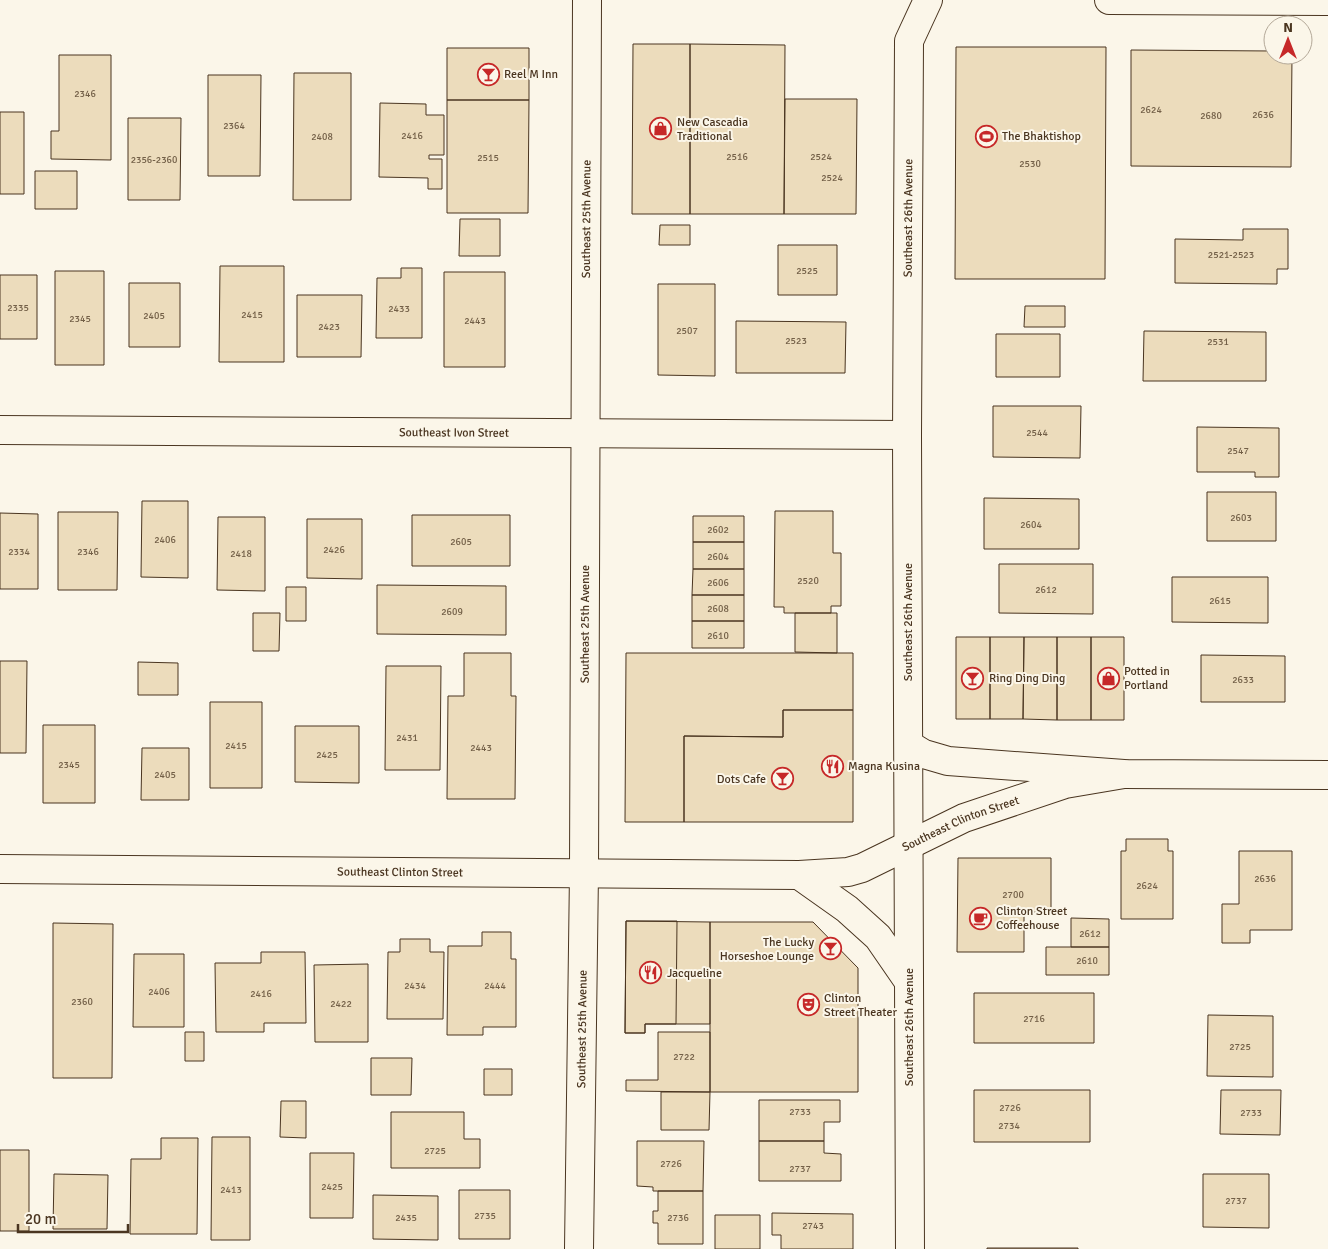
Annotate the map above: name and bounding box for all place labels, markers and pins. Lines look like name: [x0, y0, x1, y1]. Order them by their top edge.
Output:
bar icon: Reel M Inn: [476, 62, 500, 86]
place label: Reel M Inn: [504, 67, 558, 82]
place label: New Cascadia Traditional: [677, 115, 748, 144]
shop icon: New Cascadia Traditional: [649, 117, 673, 141]
sports icon: The Bhaktishop: [974, 124, 998, 148]
place label: The Bhaktishop: [1002, 129, 1081, 144]
place label: Potted in Portland: [1124, 664, 1170, 693]
bar icon: Ring Ding Ding: [961, 666, 985, 690]
shop icon: Potted in Portland: [1096, 666, 1120, 690]
place label: Ring Ding Ding: [989, 671, 1065, 686]
restaurant icon: Magna Kusina: [820, 754, 844, 778]
place label: Magna Kusina: [848, 759, 920, 774]
bar icon: Dots Cafe: [770, 767, 794, 791]
place label: Dots Cafe: [717, 772, 766, 787]
place label: Clinton Street Coffeehouse: [996, 904, 1067, 933]
cafe icon: Clinton Street Coffeehouse: [968, 906, 992, 930]
place label: The Lucky Horseshoe Lounge: [720, 935, 814, 964]
bar icon: The Lucky Horseshoe Lounge: [818, 937, 842, 961]
restaurant icon: Jacqueline: [639, 961, 663, 985]
place label: Jacqueline: [667, 966, 722, 981]
place label: Clinton Street Theater: [824, 991, 897, 1020]
theatre icon: Clinton Street Theater: [796, 993, 820, 1017]

